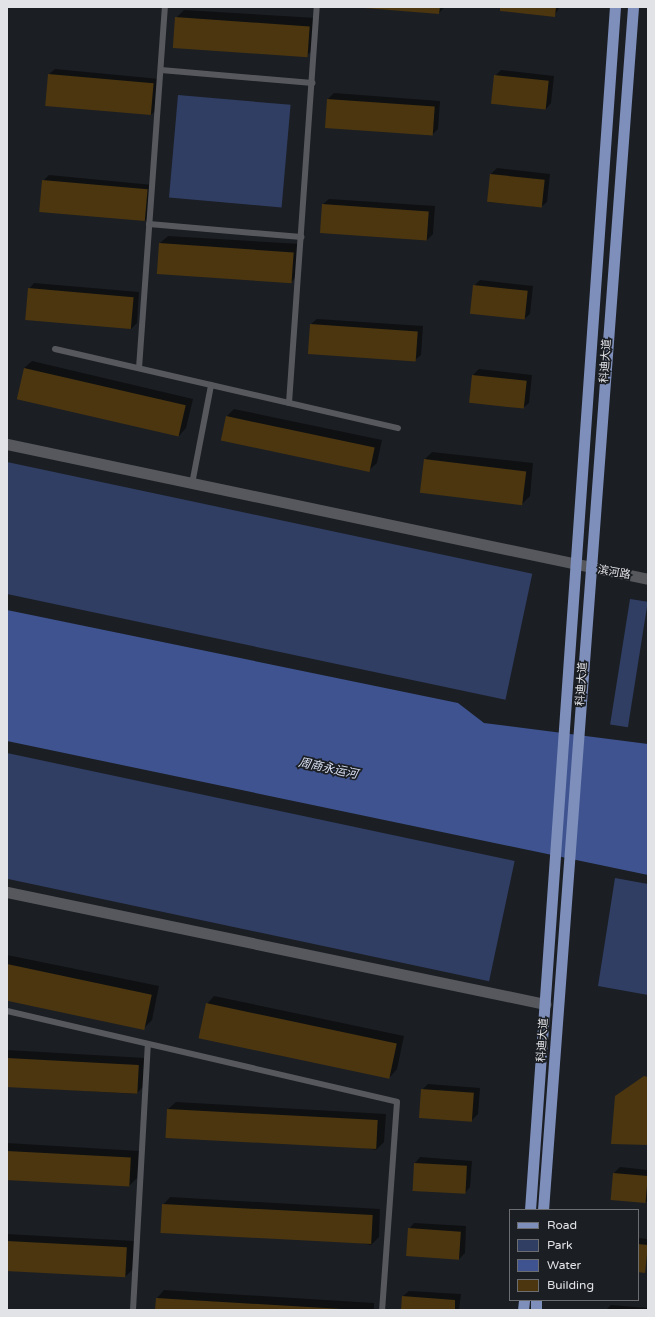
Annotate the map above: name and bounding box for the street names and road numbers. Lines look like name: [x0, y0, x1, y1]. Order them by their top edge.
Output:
street label: 科迪大道: [598, 339, 614, 383]
street label: 滨河路: [597, 564, 631, 582]
street label: 科迪大道: [574, 662, 590, 706]
street label: 科迪大道: [535, 1018, 551, 1062]

